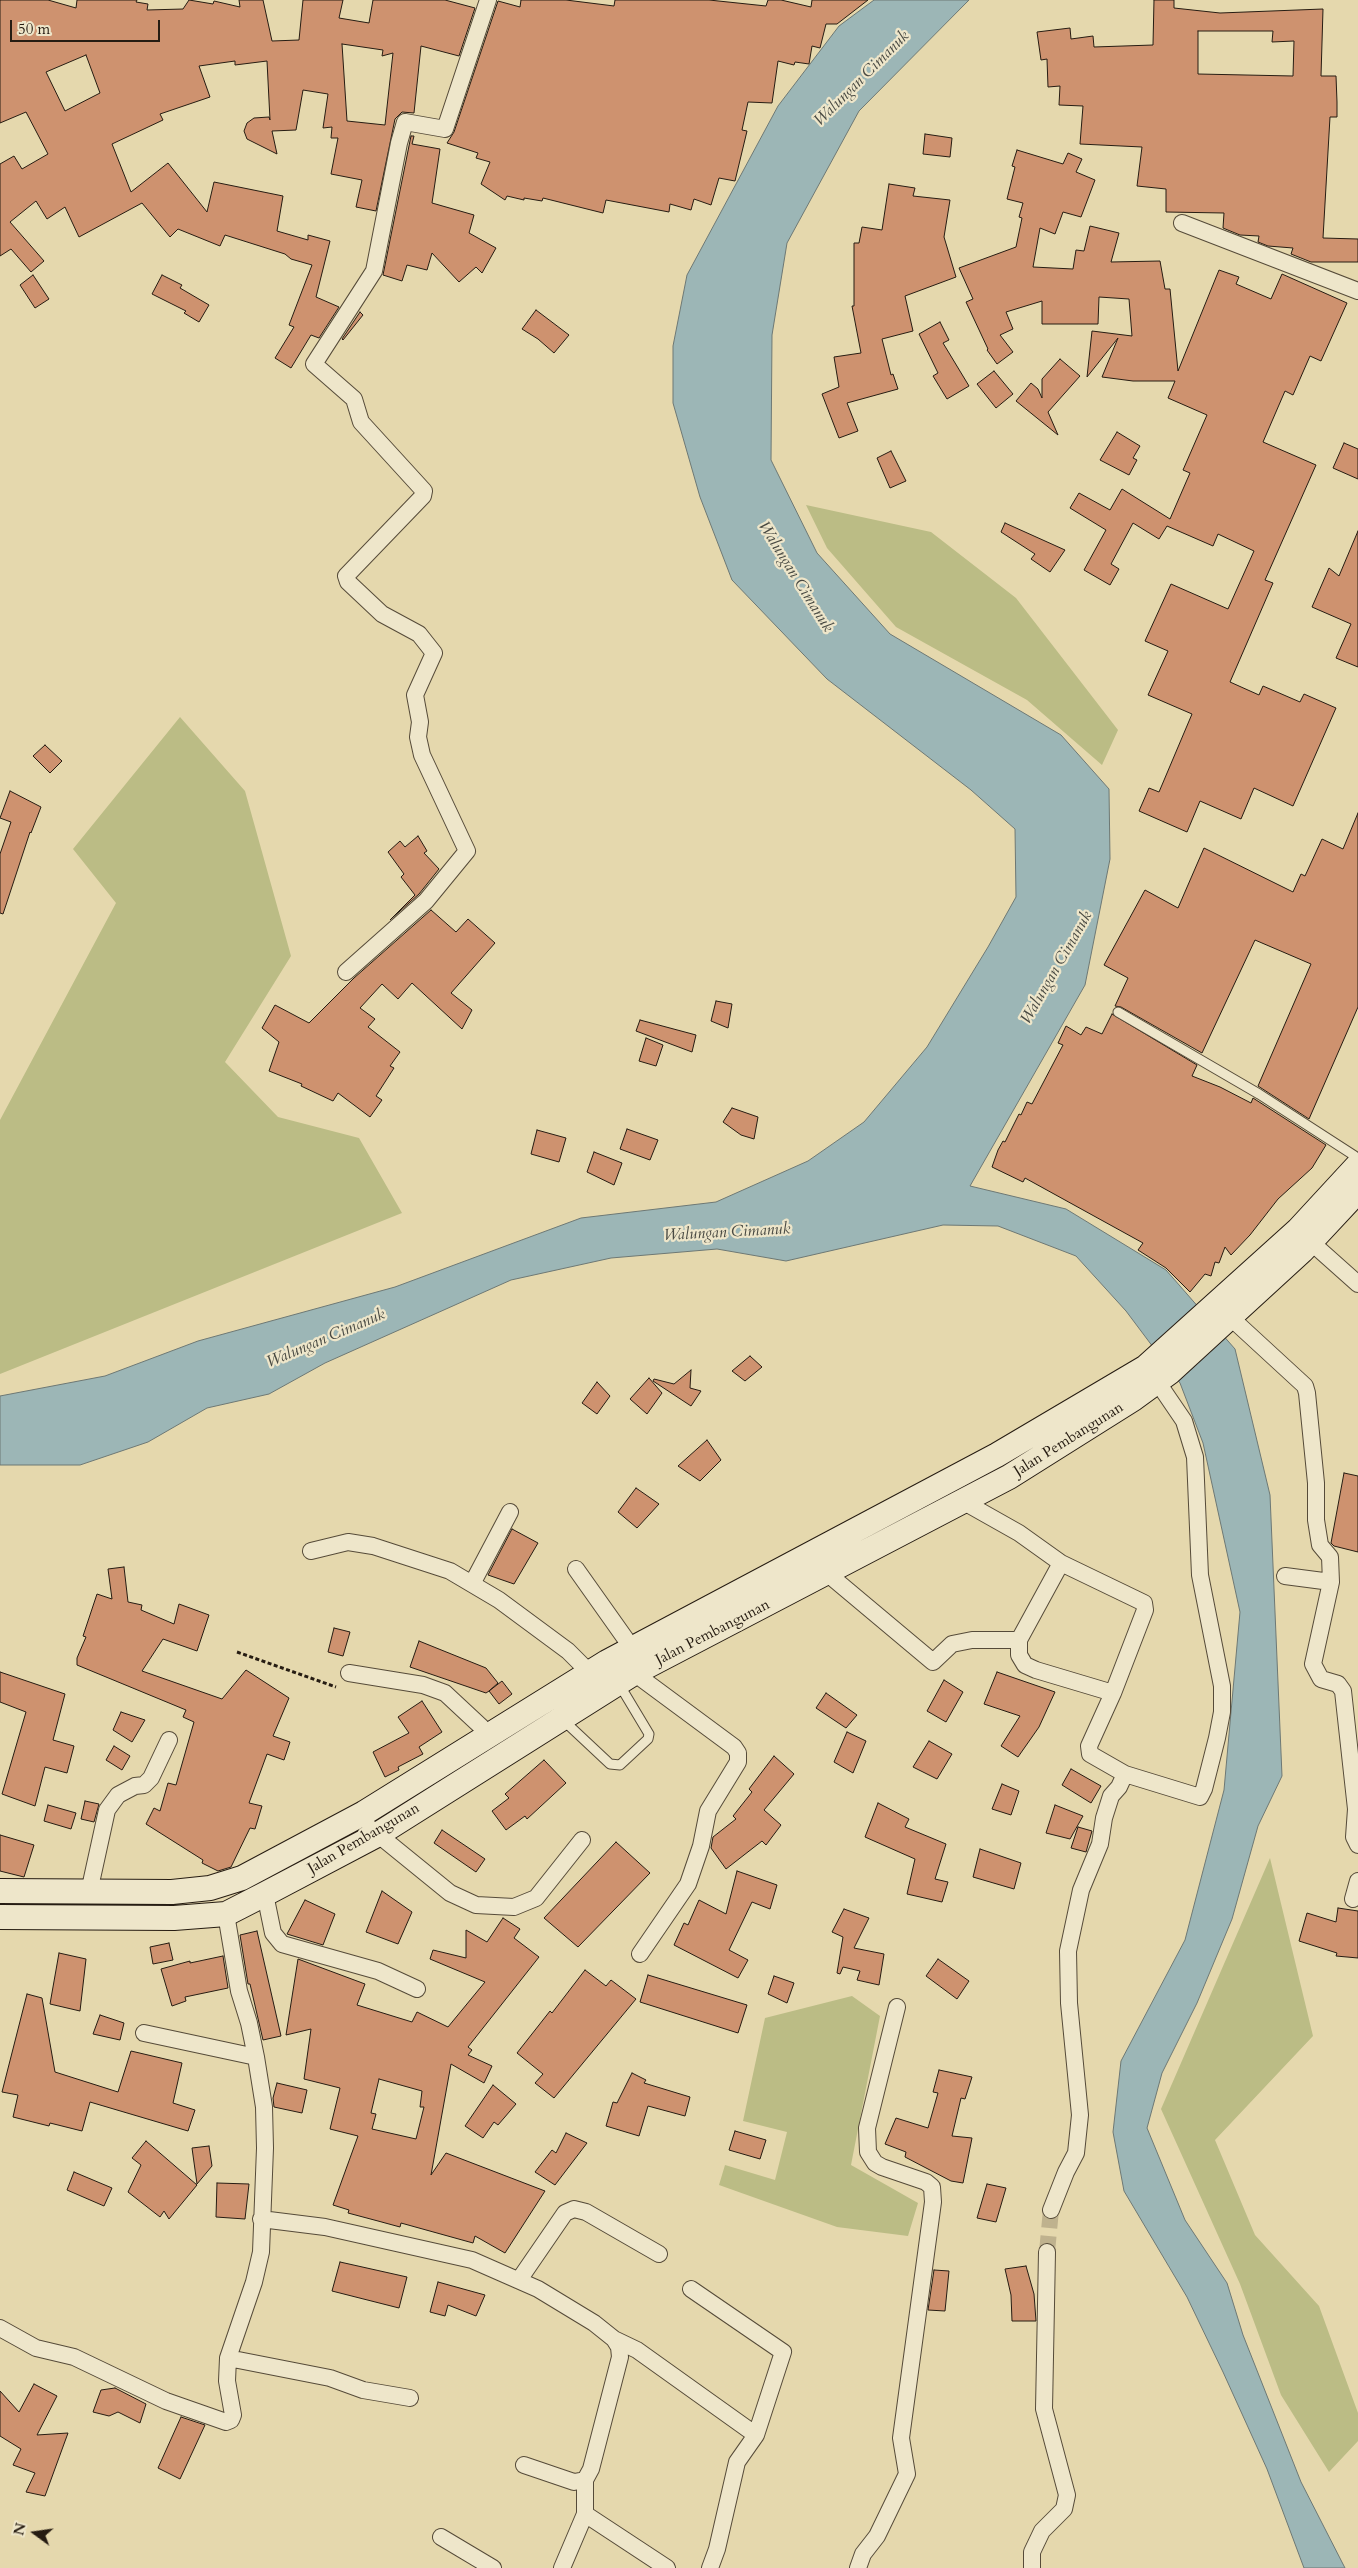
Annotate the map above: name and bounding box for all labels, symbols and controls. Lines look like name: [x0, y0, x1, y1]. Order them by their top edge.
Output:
scale bar: [12, 10, 162, 42]
text: 50 m: [18, 19, 50, 39]
water label: Walungan Cimanuk: [810, 27, 914, 131]
water label: Walungan Cimanuk: [753, 518, 837, 636]
water label: Walungan Cimanuk: [1017, 908, 1097, 1028]
water label: Walungan Cimanuk: [663, 1220, 791, 1246]
water label: Walungan Cimanuk: [264, 1305, 388, 1373]
street label: Jalan Pembangunan: [1011, 1399, 1127, 1481]
street label: Jalan Pembangunan: [653, 1596, 773, 1670]
street label: Jalan Pembangunan: [305, 1800, 423, 1878]
north arrow: [10, 2508, 60, 2558]
text: N: [9, 2521, 31, 2537]

